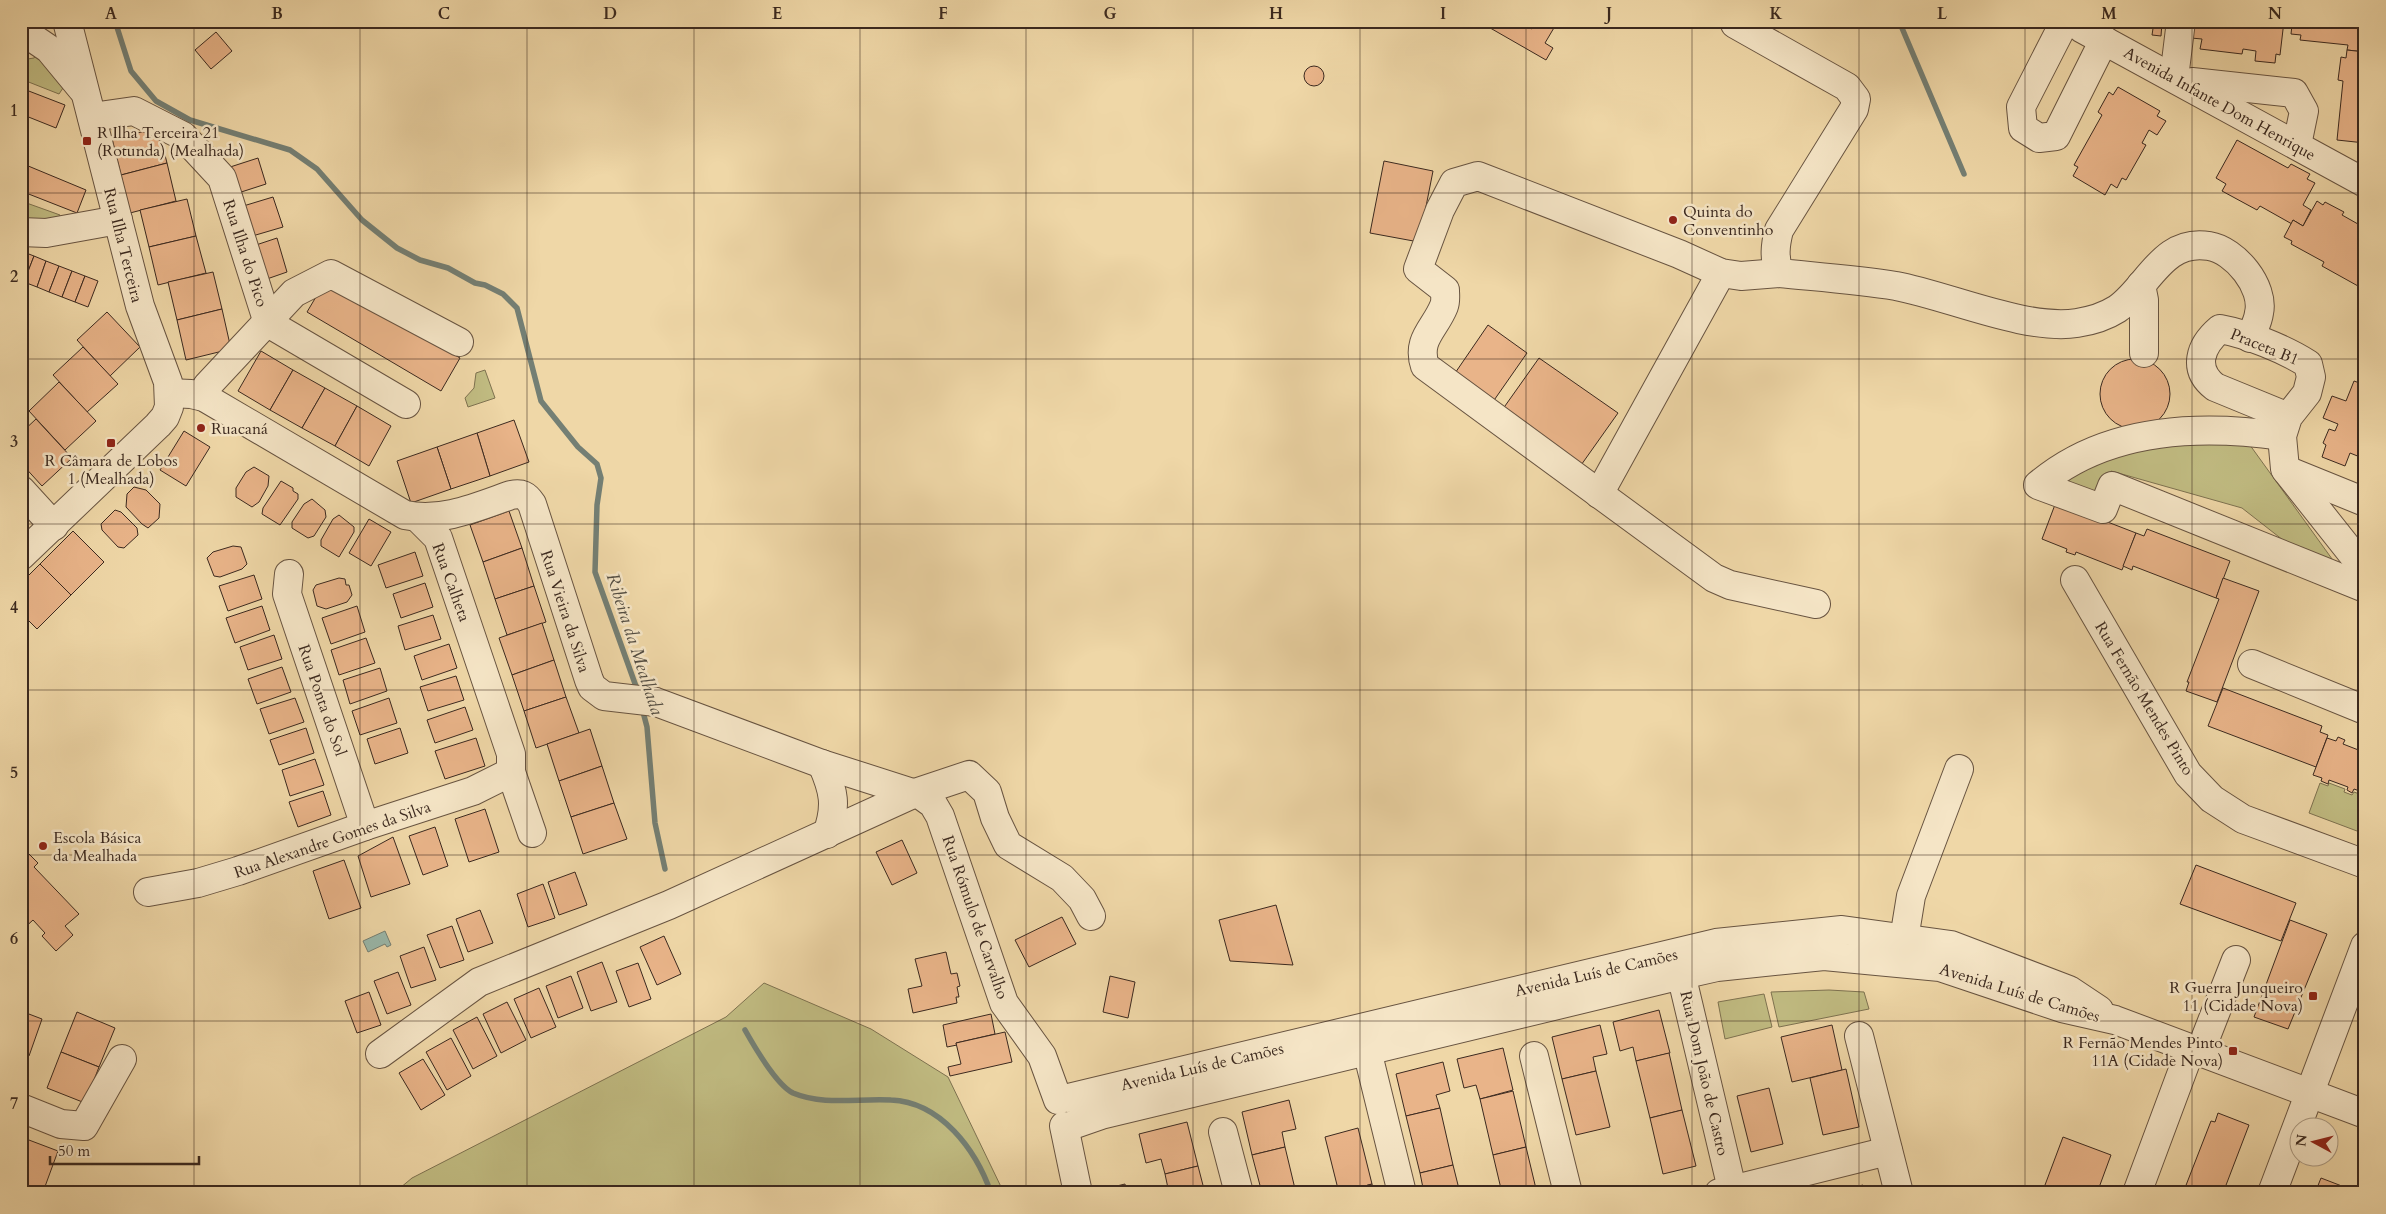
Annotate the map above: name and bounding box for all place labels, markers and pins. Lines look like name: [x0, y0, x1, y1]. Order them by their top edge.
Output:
place label: R Ilha Terceira 21 (Rotunda) (Mealhada): [97, 122, 244, 162]
marker: R Ilha Terceira 21 (Rotunda) (Mealhada): [81, 135, 93, 147]
place label: Quinta do Conventinho: [1683, 201, 1774, 241]
marker: Quinta do Conventinho: [1667, 214, 1679, 226]
place label: Ruacaná: [211, 418, 268, 440]
marker: Ruacaná: [195, 422, 207, 434]
marker: R Câmara de Lobos 1 (Mealhada): [105, 437, 117, 449]
place label: R Câmara de Lobos 1 (Mealhada): [44, 450, 178, 490]
place label: Escola Básica da Mealhada: [53, 827, 141, 867]
marker: Escola Básica da Mealhada: [37, 840, 49, 852]
place label: R Guerra Junqueiro 11 (Cidade Nova): [2169, 977, 2303, 1017]
marker: R Guerra Junqueiro 11 (Cidade Nova): [2307, 990, 2319, 1002]
place label: R Fernão Mendes Pinto 11A (Cidade Nova): [2063, 1032, 2223, 1072]
marker: R Fernão Mendes Pinto 11A (Cidade Nova): [2227, 1045, 2239, 1057]

